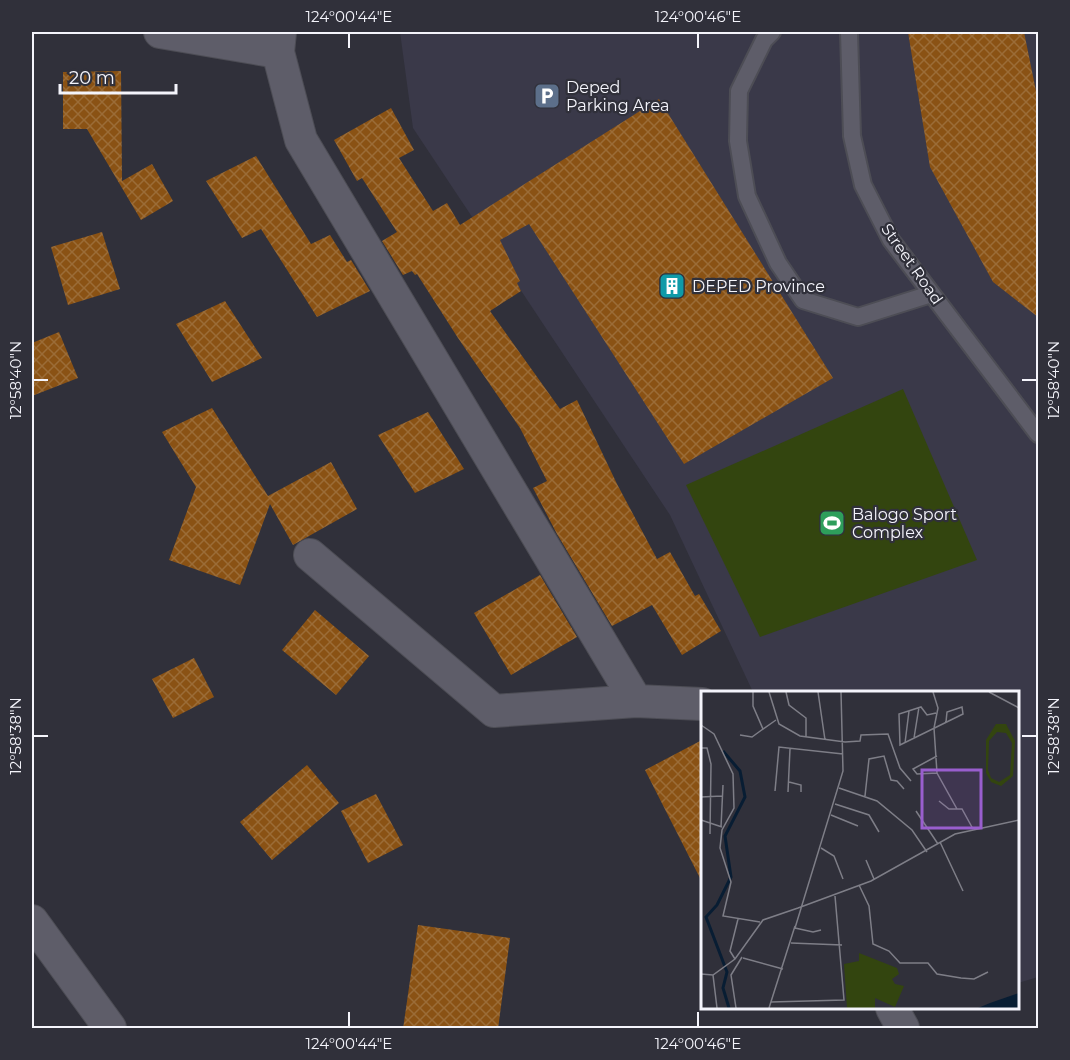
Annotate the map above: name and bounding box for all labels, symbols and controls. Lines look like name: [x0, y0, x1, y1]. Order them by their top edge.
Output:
text: 124°00'44"E: [306, 7, 392, 26]
text: 124°00'46"E: [655, 7, 741, 26]
scale bar: [60, 57, 176, 95]
text: 20 m: [69, 67, 115, 89]
place label: Deped Parking Area: [566, 78, 669, 115]
parking icon: Deped Parking Area: [532, 81, 562, 111]
street label: Street Road: [877, 220, 947, 308]
building icon: DEPED Province: [657, 271, 687, 301]
place label: DEPED Province: [692, 277, 825, 296]
text: 12°58'40"N: [6, 341, 25, 419]
text: 12°58'40"N: [1044, 341, 1063, 419]
place label: Balogo Sport Complex: [852, 505, 957, 542]
sports icon: Balogo Sport Complex: [817, 508, 847, 538]
inset map: [701, 691, 1019, 1009]
text: 12°58'38"N: [6, 697, 25, 775]
text: 12°58'38"N: [1044, 697, 1063, 775]
text: 124°00'44"E: [306, 1034, 392, 1053]
text: 124°00'46"E: [655, 1034, 741, 1053]

